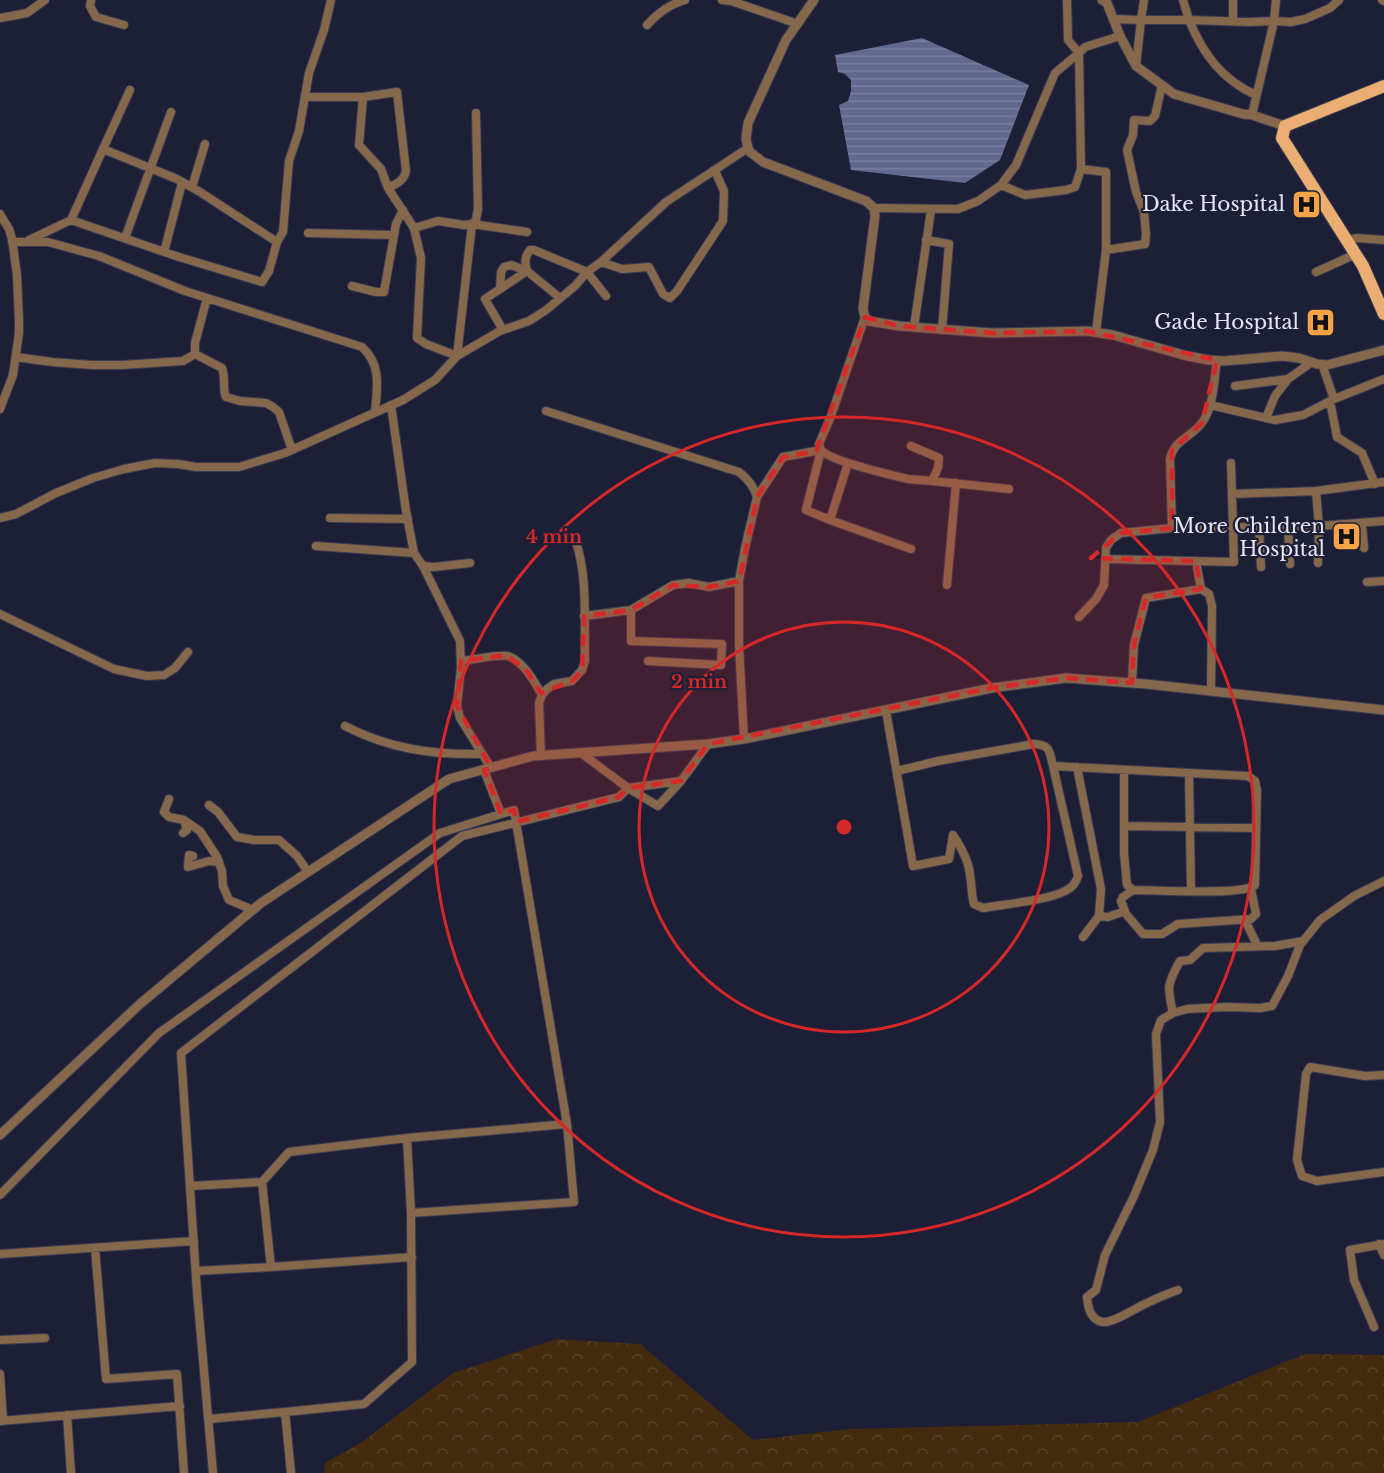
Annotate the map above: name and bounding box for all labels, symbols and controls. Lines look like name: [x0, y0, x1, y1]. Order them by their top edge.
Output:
hospital icon: Dake Hospital: [1290, 188, 1322, 220]
place label: Dake Hospital: [1142, 192, 1285, 216]
hospital icon: Gade Hospital: [1304, 306, 1336, 338]
place label: Gade Hospital: [1154, 310, 1299, 334]
place label: More Children Hospital: [1173, 514, 1325, 561]
hospital icon: More Children Hospital: [1330, 521, 1362, 553]
text: 4 min: [526, 526, 582, 548]
text: 2 min: [671, 671, 727, 693]
centre of rings: [834, 817, 854, 837]

